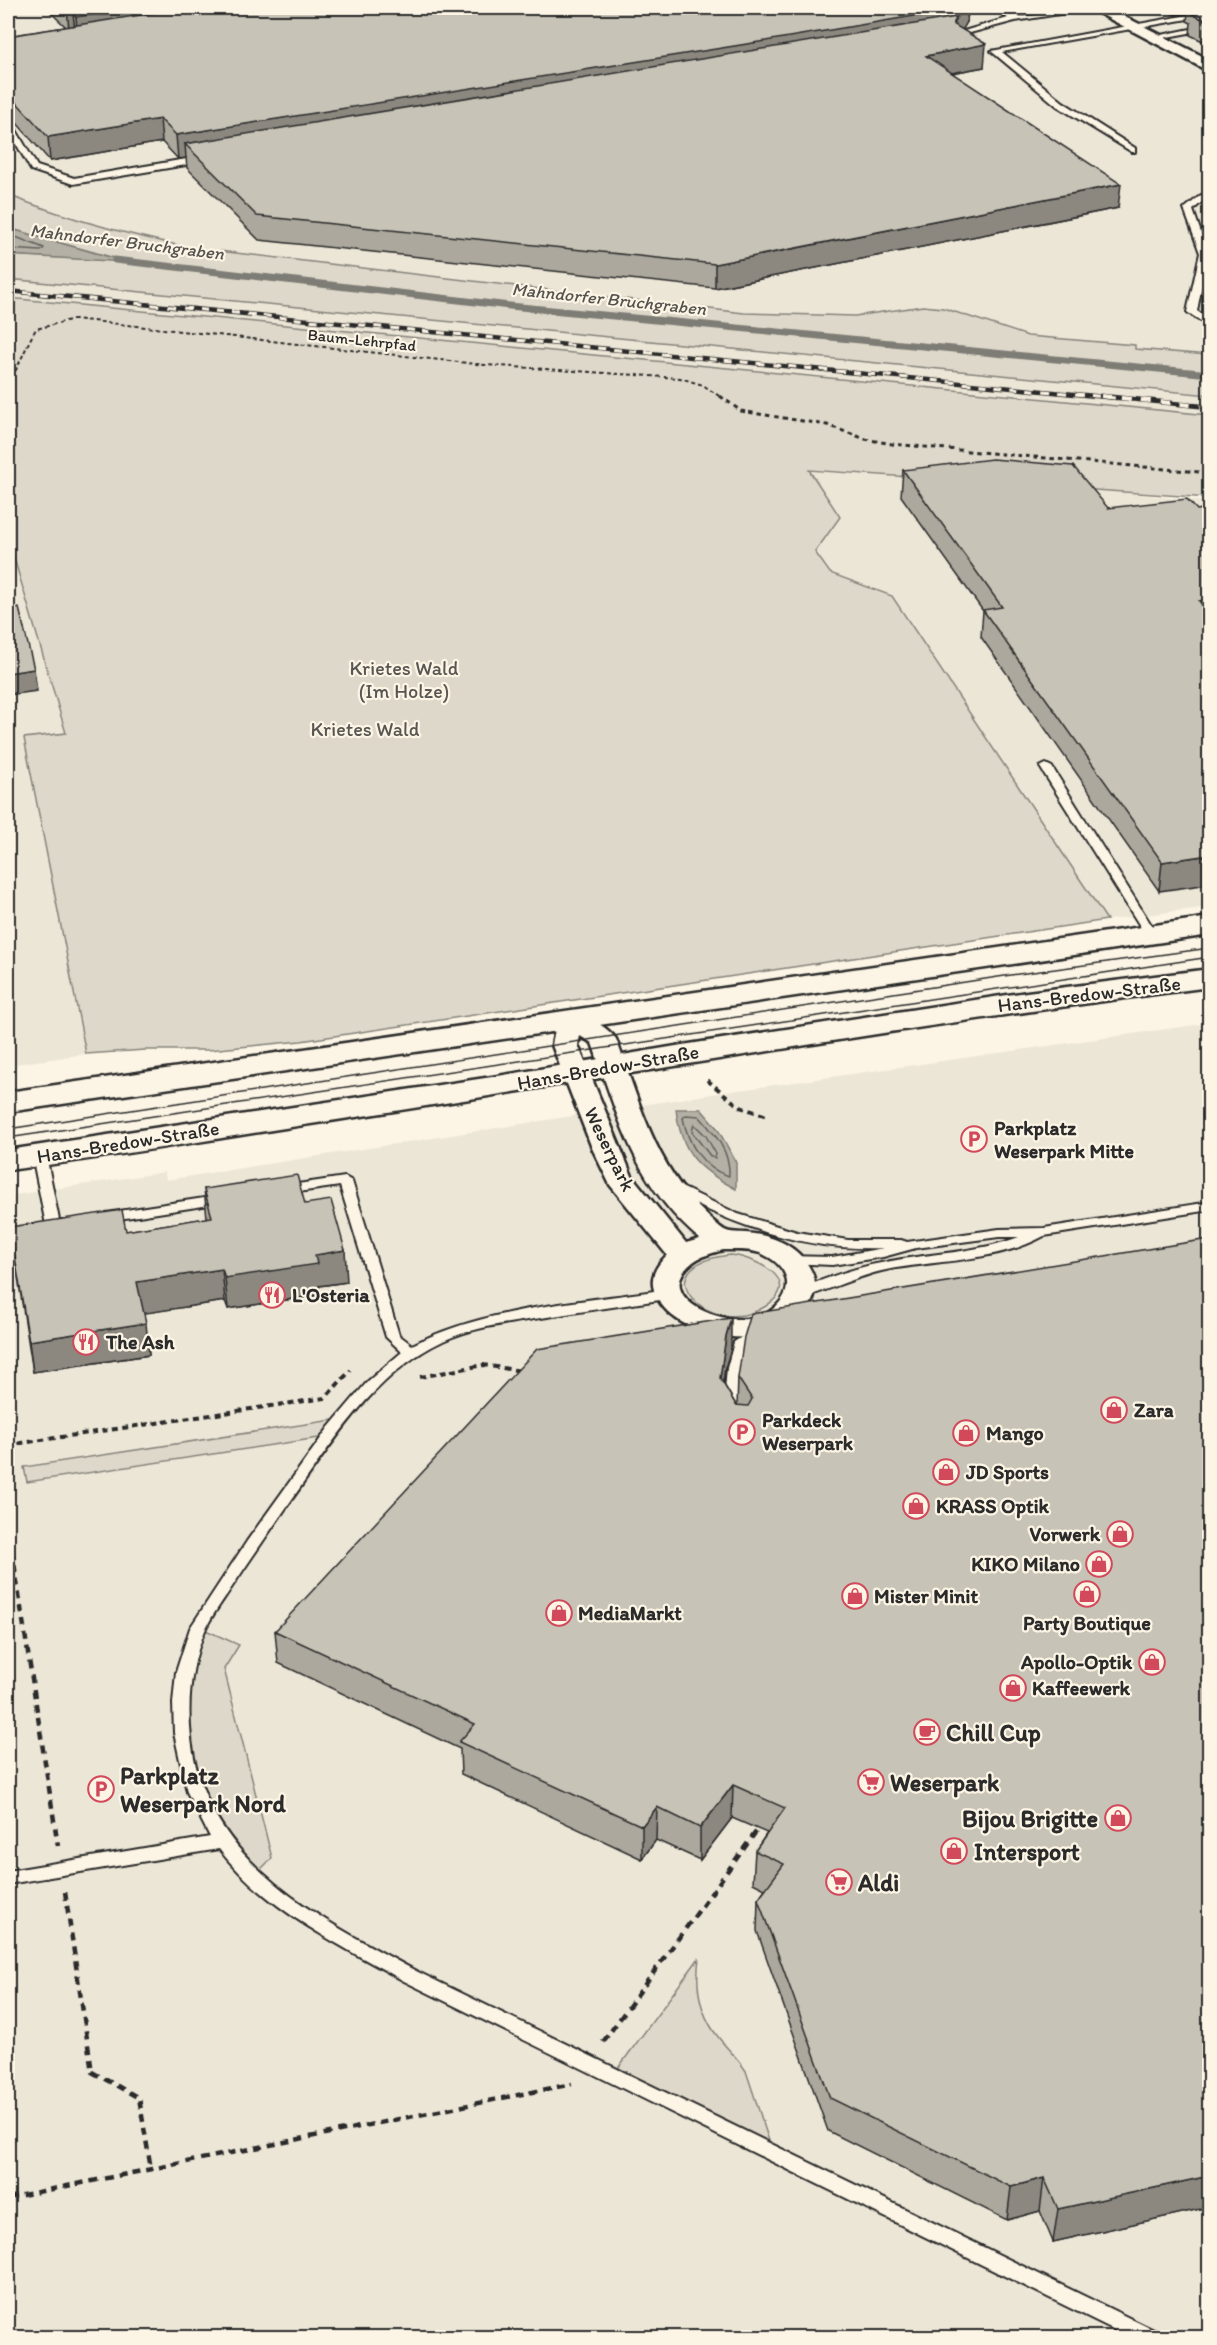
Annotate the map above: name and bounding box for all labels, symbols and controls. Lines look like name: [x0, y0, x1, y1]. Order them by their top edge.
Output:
water label: Mahndorfer Bruchgraben: [29, 219, 226, 265]
water label: Mahndorfer Bruchgraben: [511, 278, 708, 320]
street label: Baum-Lehrpfad: [307, 325, 418, 355]
park label: Krietes Wald (Im Holze): [350, 656, 459, 703]
park label: Krietes Wald: [311, 717, 420, 741]
street label: Hans-Bredow-Straße: [996, 971, 1182, 1017]
street label: Hans-Bredow-Straße: [515, 1039, 701, 1095]
street label: Weserpark: [579, 1103, 641, 1195]
street label: Hans-Bredow-Straße: [35, 1116, 221, 1168]
place label: Parkplatz Weserpark Mitte: [994, 1116, 1135, 1164]
parking icon: Parkplatz Weserpark Mitte: [959, 1124, 989, 1154]
restaurant icon: L'Osteria: [257, 1280, 287, 1310]
place label: L'Osteria: [292, 1283, 370, 1307]
restaurant icon: The Ash: [71, 1327, 101, 1357]
place label: The Ash: [105, 1330, 175, 1354]
shop icon: Zara: [1099, 1395, 1129, 1425]
place label: Zara: [1134, 1398, 1174, 1422]
place label: Parkdeck Weserpark: [762, 1408, 854, 1456]
parking icon: Parkdeck Weserpark: [727, 1417, 757, 1447]
shop icon: Mango: [951, 1418, 981, 1448]
place label: Mango: [986, 1421, 1044, 1446]
shop icon: JD Sports: [931, 1457, 961, 1487]
place label: JD Sports: [965, 1460, 1049, 1485]
shop icon: KRASS Optik: [901, 1491, 931, 1521]
place label: KRASS Optik: [936, 1494, 1050, 1519]
shop icon: Vorwerk: [1105, 1519, 1135, 1549]
place label: Vorwerk: [1029, 1522, 1101, 1546]
shop icon: KIKO Milano: [1084, 1549, 1114, 1579]
place label: KIKO Milano: [971, 1552, 1080, 1576]
shop icon: Party Boutique: [1072, 1579, 1102, 1609]
shop icon: Mister Minit: [840, 1581, 870, 1611]
place label: Mister Minit: [874, 1584, 978, 1608]
shop icon: MediaMarkt: [544, 1598, 574, 1628]
place label: MediaMarkt: [578, 1601, 682, 1625]
place label: Party Boutique: [1023, 1611, 1151, 1636]
shop icon: Apollo-Optik: [1137, 1647, 1167, 1677]
place label: Apollo-Optik: [1020, 1650, 1133, 1675]
shop icon: Kaffeewerk: [998, 1673, 1028, 1703]
place label: Kaffeewerk: [1032, 1676, 1131, 1700]
cafe icon: Chill Cup: [912, 1717, 942, 1747]
place label: Chill Cup: [946, 1718, 1041, 1748]
place label: Parkplatz Weserpark Nord: [120, 1761, 287, 1819]
supermarket icon: Weserpark: [856, 1767, 886, 1797]
place label: Weserpark: [890, 1768, 1000, 1798]
parking icon: Parkplatz Weserpark Nord: [86, 1774, 116, 1804]
shop icon: Bijou Brigitte: [1103, 1803, 1133, 1833]
place label: Bijou Brigitte: [962, 1804, 1098, 1834]
shop icon: Intersport: [939, 1836, 969, 1866]
place label: Intersport: [974, 1837, 1080, 1867]
supermarket icon: Aldi: [824, 1867, 854, 1897]
place label: Aldi: [857, 1868, 899, 1897]

